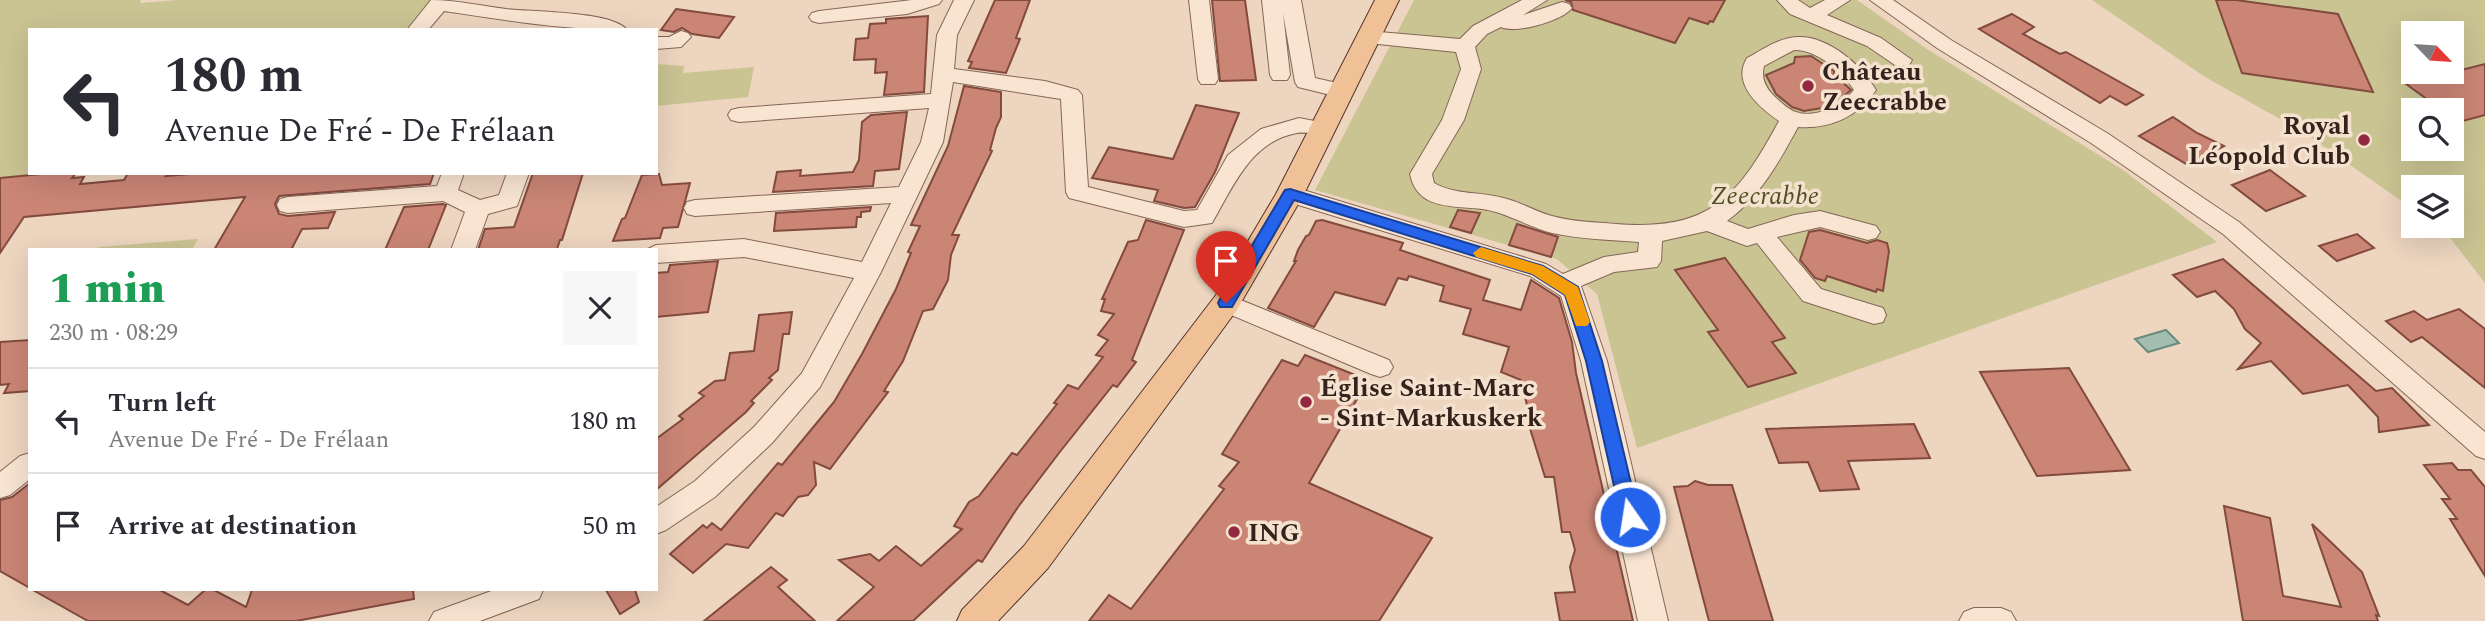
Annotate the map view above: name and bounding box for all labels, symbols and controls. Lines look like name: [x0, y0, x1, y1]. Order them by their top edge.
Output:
north arrow: [2401, 21, 2464, 84]
map controls: [2401, 21, 2464, 238]
text: 180 m: [164, 39, 303, 114]
place label: Château Zeecrabbe: [1822, 52, 1947, 122]
icon: left: [49, 56, 140, 147]
marker: Château Zeecrabbe: [1800, 78, 1816, 94]
button: search: [2401, 98, 2464, 161]
place label: Royal Léopold Club: [2188, 106, 2350, 176]
text: Avenue De Fré - De Frélaan: [164, 107, 555, 156]
marker: Royal Léopold Club: [2356, 132, 2372, 148]
button: layers: [2401, 175, 2464, 238]
park label: Zeecrabbe: [1711, 176, 1819, 216]
pin: [1196, 231, 1256, 303]
icon: arrive: [1207, 242, 1245, 280]
text: 1 min: [49, 258, 165, 321]
button: close: [563, 271, 637, 345]
text: 230 m · 08:29: [49, 316, 178, 351]
place label: Église Saint-Marc - Sint-Markuskerk: [1320, 368, 1543, 438]
text: Turn left: [108, 383, 216, 423]
marker: Église Saint-Marc - Sint-Markuskerk: [1298, 394, 1314, 410]
text: 180 m: [569, 401, 637, 441]
icon: left: [49, 402, 87, 440]
text: Avenue De Fré - De Frélaan: [108, 423, 389, 458]
position arrow: [1593, 480, 1667, 554]
text: Arrive at destination: [108, 506, 357, 546]
text: 50 m: [582, 506, 637, 546]
icon: arrive: [49, 507, 87, 545]
place label: ING: [1248, 513, 1300, 553]
marker: ING: [1226, 524, 1242, 540]

